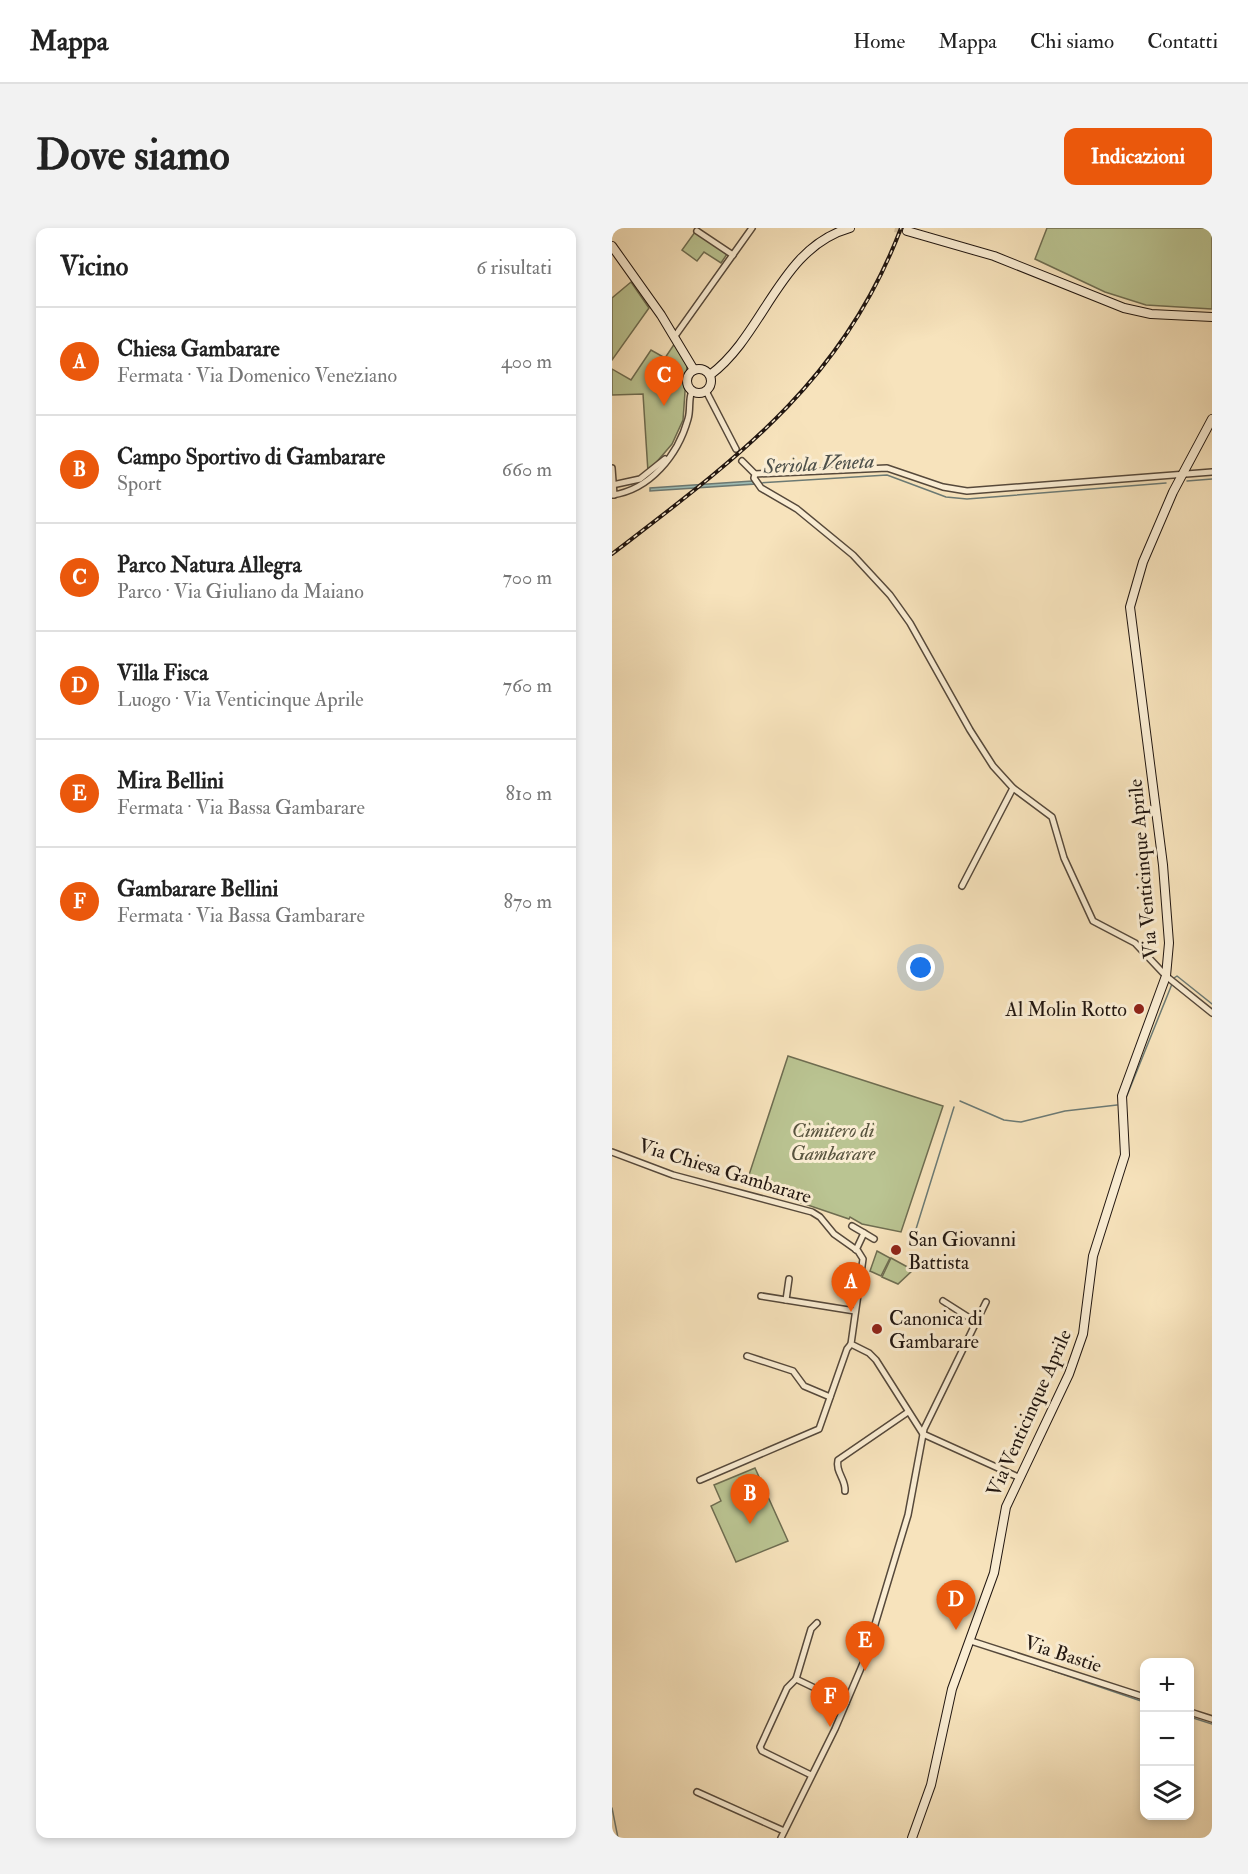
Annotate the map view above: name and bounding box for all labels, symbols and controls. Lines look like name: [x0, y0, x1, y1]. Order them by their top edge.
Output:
text: Mappa: [30, 24, 108, 59]
text: Home: [853, 28, 905, 55]
text: Mappa: [938, 28, 997, 55]
text: Chi siamo: [1030, 28, 1114, 55]
text: Contatti: [1147, 28, 1218, 55]
button: Indicazioni: [1064, 128, 1212, 185]
text: Dove siamo: [36, 130, 230, 182]
text: Vicino: [60, 251, 128, 283]
text: 6 risultati: [476, 255, 552, 280]
text: Chiesa Gambarare: [117, 335, 280, 363]
text: A: [73, 349, 86, 374]
text: 400 m: [501, 349, 552, 374]
pin: C: [644, 356, 684, 406]
text: Fermata · Via Domenico Veneziano: [117, 363, 397, 388]
text: Campo Sportivo di Gambarare: [117, 443, 385, 471]
water label: Seriola Veneta: [762, 448, 875, 480]
text: B: [73, 457, 86, 482]
text: 660 m: [502, 457, 552, 482]
text: Sport: [117, 471, 162, 496]
text: Parco Natura Allegra: [117, 551, 302, 579]
text: C: [72, 565, 87, 590]
text: 700 m: [503, 565, 552, 590]
text: Parco · Via Giuliano da Maiano: [117, 579, 364, 604]
text: Villa Fisca: [117, 659, 208, 687]
text: D: [71, 673, 88, 698]
text: 760 m: [503, 673, 552, 698]
text: Luogo · Via Venticinque Aprile: [117, 687, 364, 712]
text: Mira Bellini: [117, 767, 224, 795]
street label: Via Venticinque Aprile: [1123, 778, 1164, 960]
text: E: [72, 781, 87, 806]
text: 810 m: [506, 781, 552, 806]
text: Fermata · Via Bassa Gambarare: [117, 795, 365, 820]
text: Gambarare Bellini: [117, 875, 278, 903]
text: F: [73, 889, 86, 914]
text: 870 m: [504, 889, 552, 914]
text: Fermata · Via Bassa Gambarare: [117, 903, 365, 928]
your location: [906, 953, 935, 982]
place label: Al Molin Rotto: [1004, 997, 1127, 1022]
marker: Al Molin Rotto: [1132, 1002, 1146, 1016]
park label: Cimitero di Gambarare: [791, 1118, 876, 1166]
street label: Via Chiesa Gambarare: [635, 1133, 815, 1209]
place label: San Giovanni Battista: [908, 1227, 1016, 1275]
marker: San Giovanni Battista: [889, 1243, 903, 1257]
pin: A: [832, 1262, 870, 1312]
place label: Canonica di Gambarare: [889, 1306, 983, 1354]
marker: Canonica di Gambarare: [870, 1322, 884, 1336]
street label: Via Venticinque Aprile: [981, 1325, 1078, 1501]
pin: B: [730, 1474, 770, 1524]
pin: D: [936, 1580, 976, 1630]
pin: E: [846, 1622, 884, 1671]
street label: Via Bastie: [1021, 1630, 1105, 1678]
map controls: [1140, 1658, 1194, 1820]
button: +: [1140, 1658, 1194, 1712]
pin: F: [810, 1678, 850, 1727]
button: −: [1140, 1712, 1194, 1766]
button: layers: [1140, 1766, 1194, 1820]

